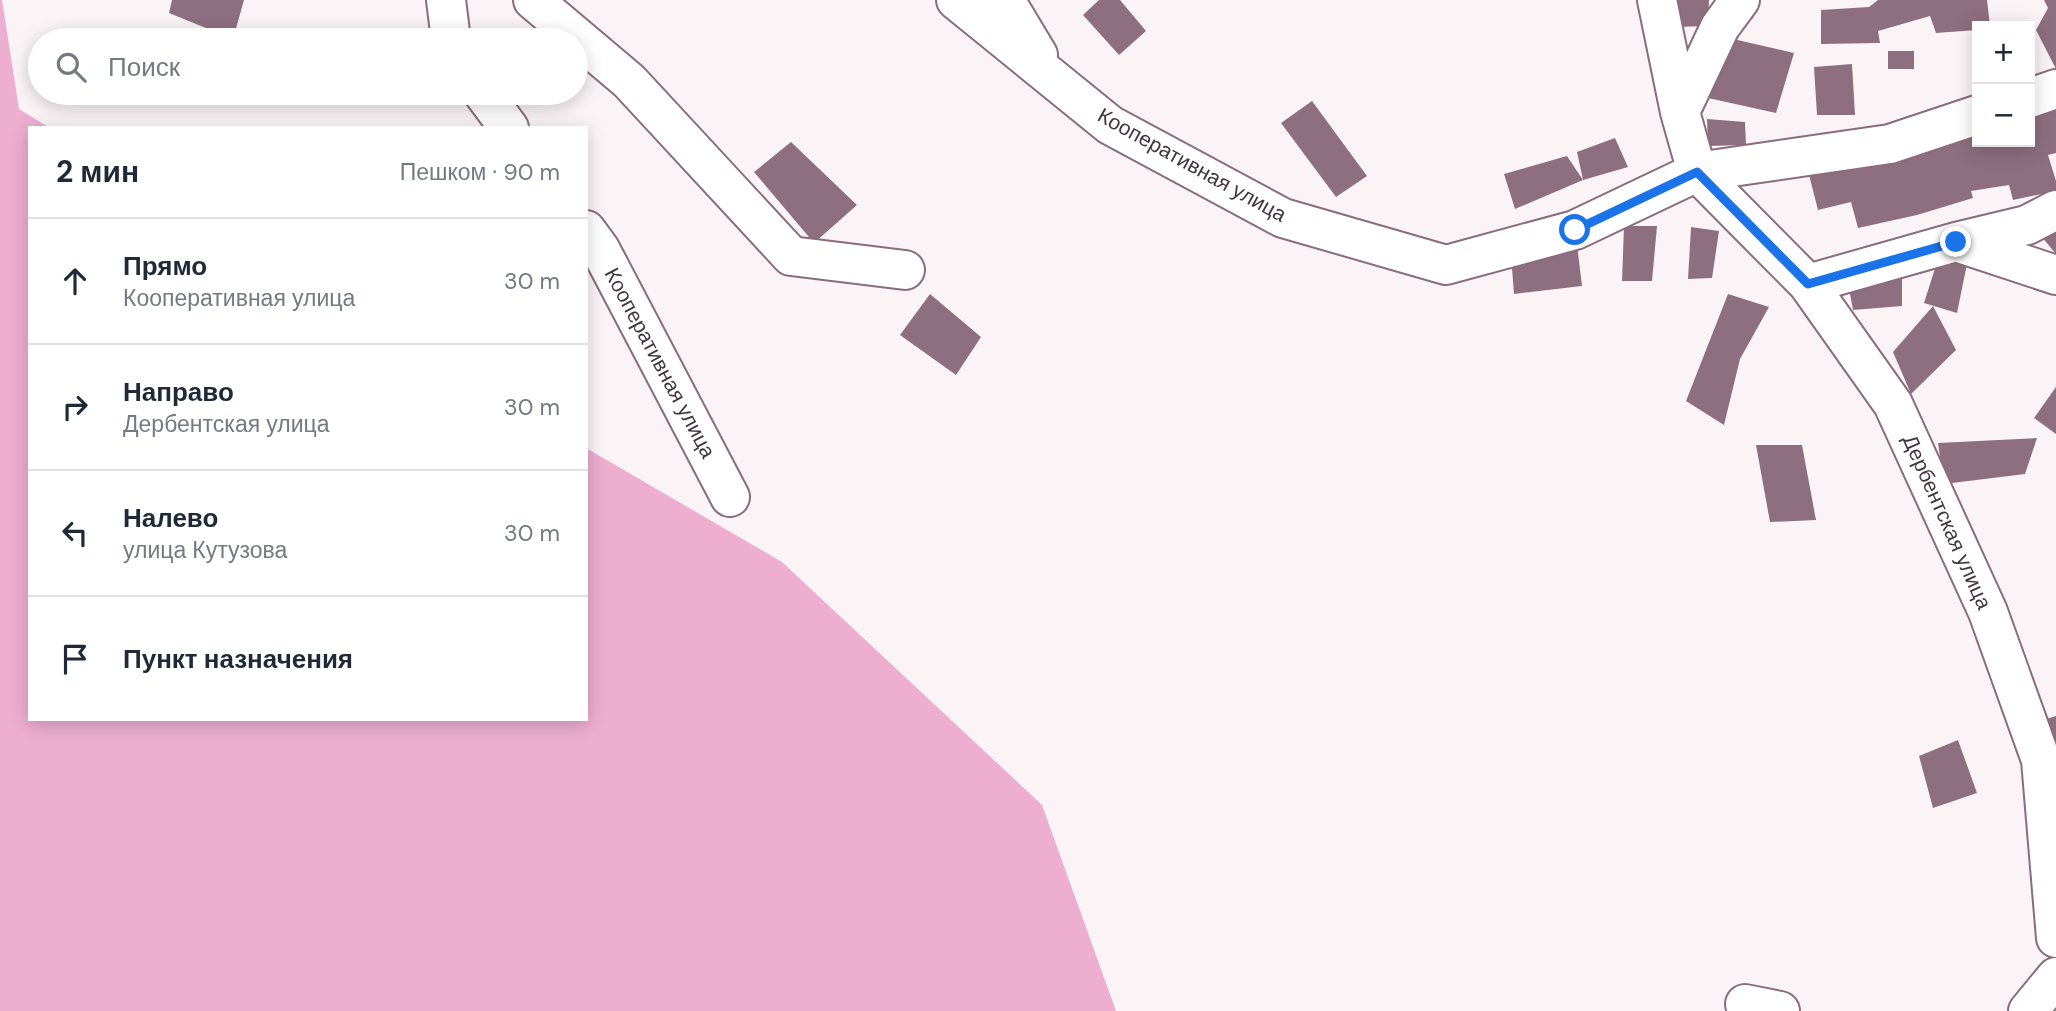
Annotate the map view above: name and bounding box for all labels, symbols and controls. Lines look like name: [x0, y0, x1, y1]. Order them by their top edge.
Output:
map controls: [1972, 21, 2035, 147]
button: +: [1972, 21, 2035, 84]
search box: [28, 28, 588, 105]
icon: search: [52, 48, 90, 86]
text: Поиск: [108, 50, 180, 84]
button: −: [1972, 84, 2035, 147]
street label: Кооперативная улица: [1092, 101, 1292, 229]
text: 2 мин: [56, 152, 139, 191]
text: Пешком · 90 m: [400, 157, 560, 187]
route start: [1559, 214, 1590, 245]
route end: [1940, 226, 1971, 257]
text: Прямо: [123, 249, 207, 283]
icon: ahead: [56, 262, 94, 300]
street label: Кооперативная улица: [598, 263, 722, 463]
text: 30 m: [504, 266, 560, 296]
text: Кооперативная улица: [123, 283, 355, 313]
text: Направо: [123, 375, 234, 409]
icon: right: [56, 388, 94, 426]
text: 30 m: [504, 392, 560, 422]
text: Дербентская улица: [123, 409, 330, 439]
street label: Дербентская улица: [1896, 430, 1998, 614]
text: Налево: [123, 501, 218, 535]
icon: left: [56, 514, 94, 552]
text: 30 m: [504, 518, 560, 548]
text: улица Кутузова: [123, 535, 287, 565]
icon: arrive: [56, 640, 94, 678]
text: Пункт назначения: [123, 642, 353, 676]

